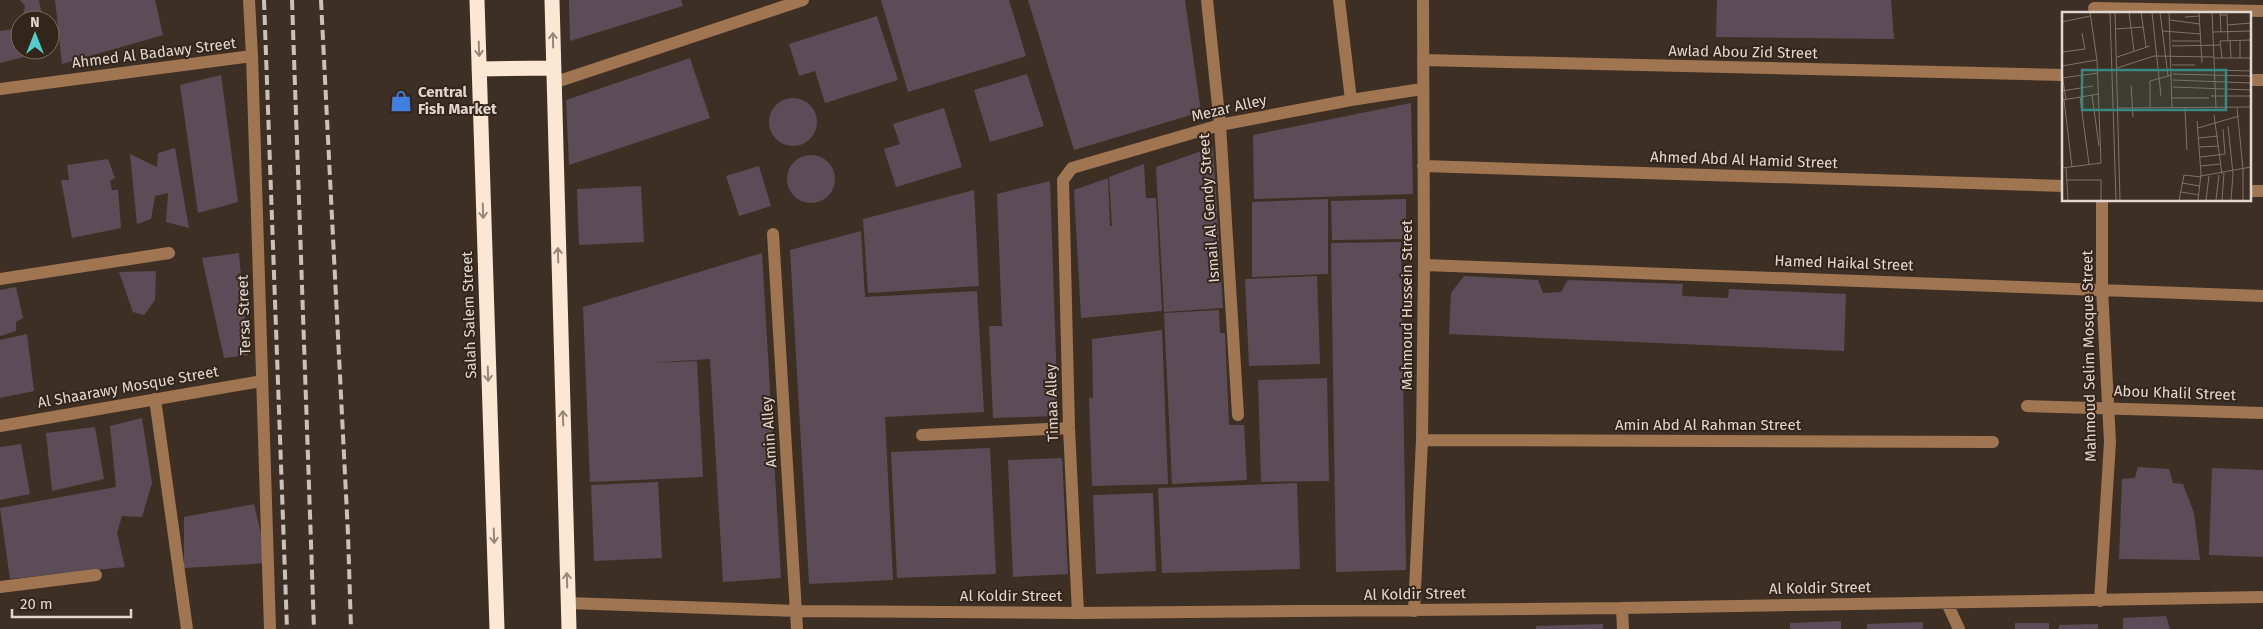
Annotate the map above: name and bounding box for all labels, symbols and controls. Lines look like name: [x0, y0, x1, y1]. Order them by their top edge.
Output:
north arrow: [10, 10, 60, 60]
inset map: [2062, 12, 2250, 201]
text: N: [30, 14, 40, 31]
one-way arrow: [548, 33, 558, 49]
street label: Ahmed Al Badawy Street: [71, 34, 238, 72]
one-way arrow: [474, 40, 483, 56]
street label: Awlad Abou Zid Street: [1668, 42, 1818, 62]
place label: Central Fish Market: [418, 83, 497, 118]
shop icon: Central Fish Market: [388, 88, 414, 114]
street label: Mezar Alley: [1190, 90, 1269, 125]
street label: Ismail Al Gendy Street: [1195, 132, 1223, 283]
street label: Ahmed Abd Al Hamid Street: [1650, 148, 1839, 172]
one-way arrow: [479, 203, 488, 219]
street label: Mahmoud Hussein Street: [1398, 219, 1416, 390]
one-way arrow: [553, 248, 563, 264]
street label: Mahmoud Selim Mosque Street: [2078, 249, 2100, 462]
street label: Salah Salem Street: [458, 250, 480, 379]
street label: Hamed Haikal Street: [1774, 252, 1915, 274]
street label: Tersa Street: [234, 274, 254, 355]
street label: Al Shaarawy Mosque Street: [36, 362, 221, 412]
street label: Timaa Alley: [1042, 363, 1062, 442]
one-way arrow: [484, 365, 493, 381]
street label: Abou Khalil Street: [2114, 382, 2237, 404]
street label: Amin Alley: [757, 395, 780, 468]
one-way arrow: [558, 410, 567, 426]
street label: Amin Abd Al Rahman Street: [1615, 416, 1802, 434]
one-way arrow: [489, 528, 498, 544]
one-way arrow: [563, 573, 572, 589]
street label: Al Koldir Street: [1769, 578, 1872, 598]
street label: Al Koldir Street: [1364, 584, 1467, 604]
scale bar: [12, 586, 131, 618]
street label: Al Koldir Street: [960, 587, 1063, 605]
text: 20 m: [20, 595, 53, 613]

